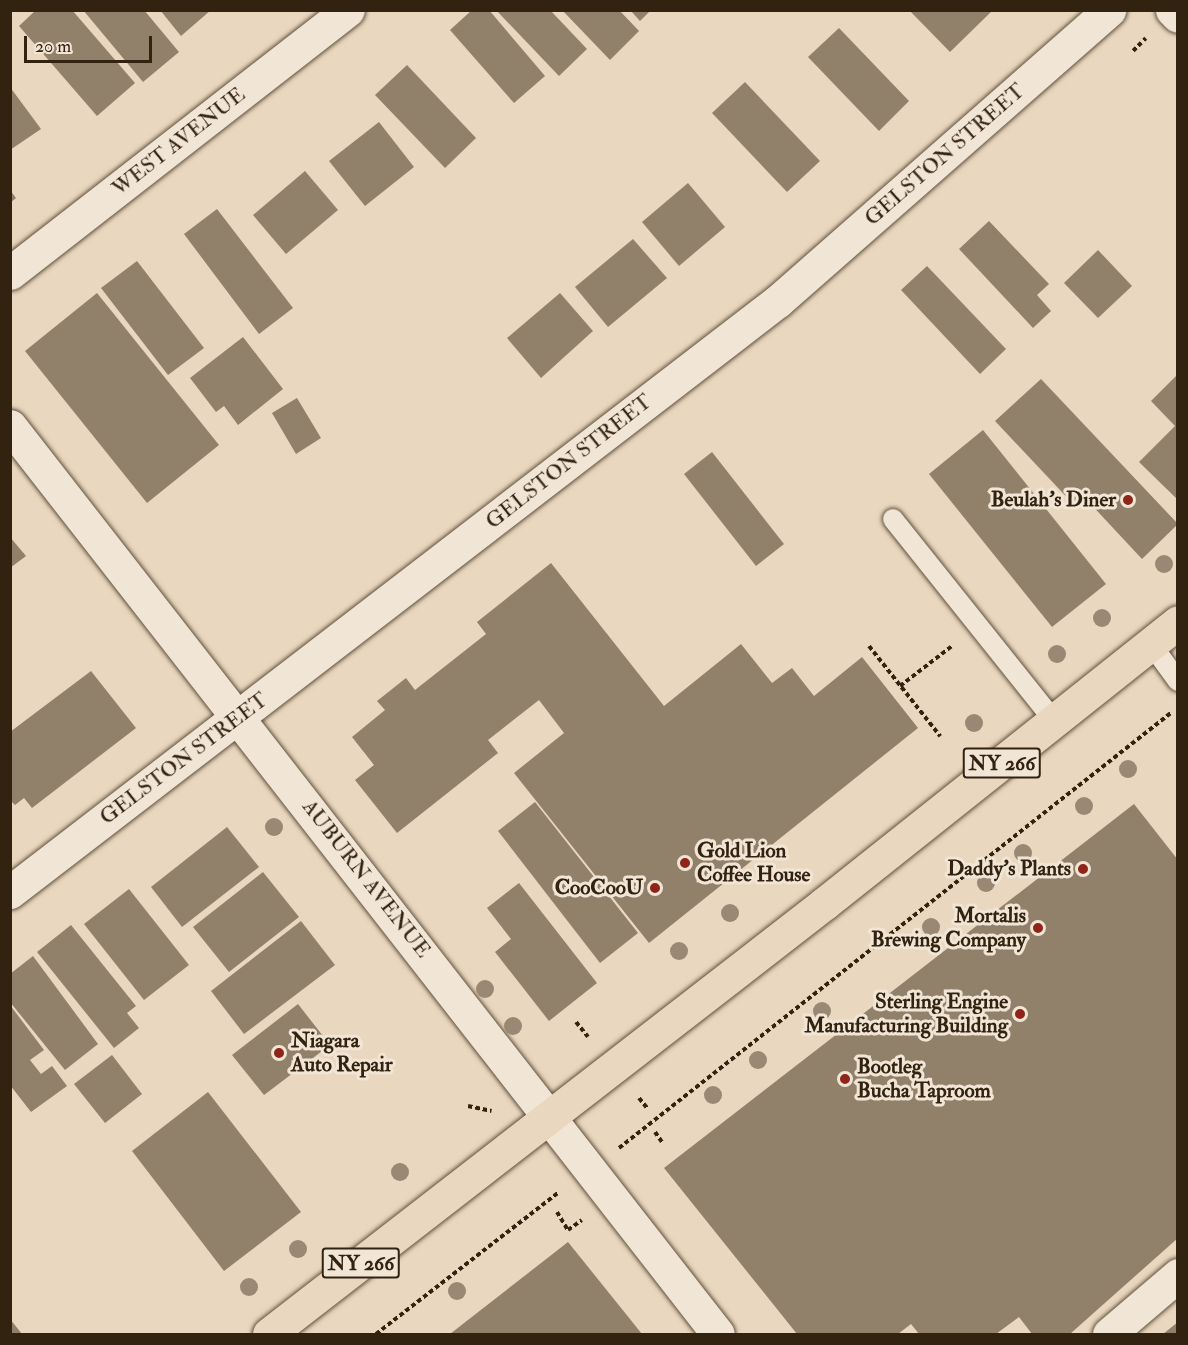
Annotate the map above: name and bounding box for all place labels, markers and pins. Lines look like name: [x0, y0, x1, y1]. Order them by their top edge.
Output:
place label: Beulah's Diner: [991, 487, 1116, 513]
marker: Beulah's Diner: [1121, 493, 1135, 507]
place label: Gold Lion Coffee House: [697, 838, 810, 888]
marker: Gold Lion Coffee House: [678, 856, 692, 870]
place label: Daddy's Plants: [947, 856, 1071, 882]
marker: Daddy's Plants: [1076, 862, 1090, 876]
place label: CooCooU: [555, 875, 643, 901]
marker: CooCooU: [648, 881, 662, 895]
place label: Mortalis Brewing Company: [871, 903, 1026, 953]
marker: Mortalis Brewing Company: [1031, 921, 1045, 935]
place label: Sterling Engine Manufacturing Building: [804, 989, 1008, 1039]
marker: Sterling Engine Manufacturing Building: [1013, 1007, 1027, 1021]
place label: Niagara Auto Repair: [291, 1028, 393, 1078]
marker: Niagara Auto Repair: [272, 1046, 286, 1060]
place label: Bootleg Bucha Taproom: [857, 1054, 991, 1104]
marker: Bootleg Bucha Taproom: [838, 1072, 852, 1086]

